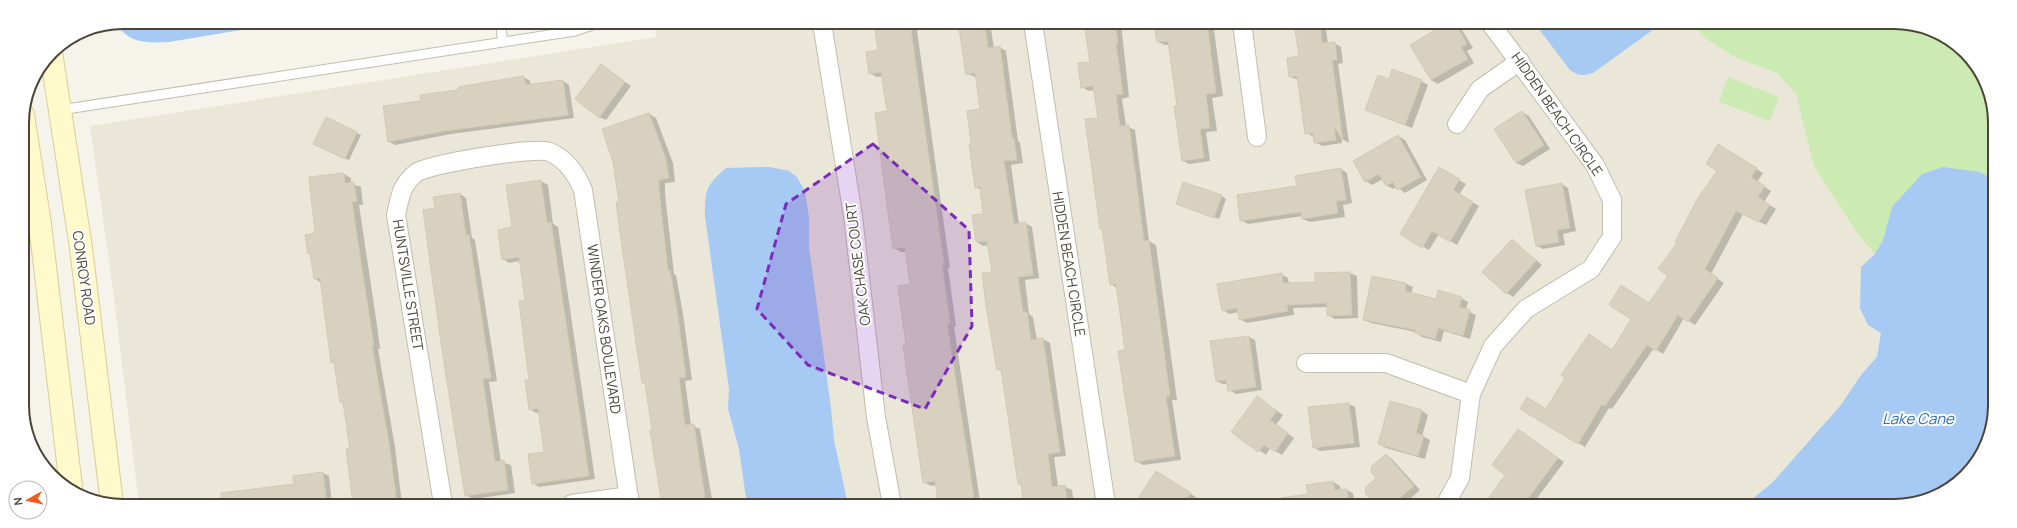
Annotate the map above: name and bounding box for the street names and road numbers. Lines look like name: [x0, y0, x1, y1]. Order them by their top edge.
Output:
street label: HIDDEN BEACH CIRCLE: [1508, 48, 1607, 179]
street label: HIDDEN BEACH CIRCLE: [1049, 190, 1090, 338]
street label: OAK CHASE COURT: [840, 201, 875, 327]
street label: HUNTSVILLE STREET: [389, 218, 428, 353]
street label: CONROY ROAD: [68, 229, 101, 326]
street label: WINDER OAKS BOULEVARD: [583, 243, 626, 415]

